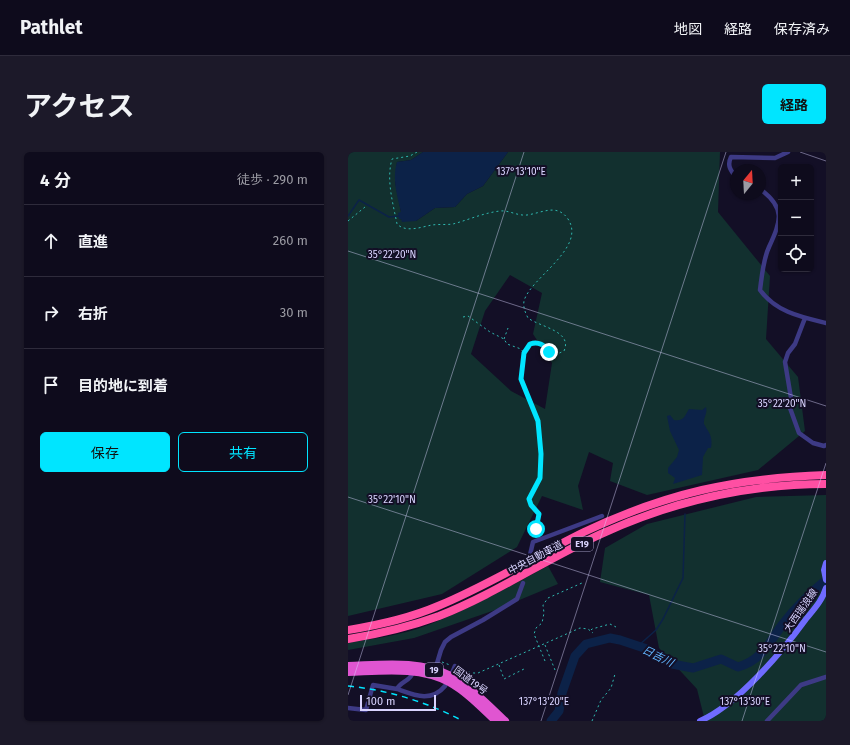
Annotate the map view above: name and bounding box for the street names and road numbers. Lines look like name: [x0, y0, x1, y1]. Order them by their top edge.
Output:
road number: E19: [571, 537, 593, 551]
street label: 中央自動車道: [506, 539, 565, 577]
street label: 大西瑞浪線: [782, 587, 820, 634]
road number: 19: [425, 663, 443, 677]
street label: 国道19号: [451, 664, 490, 697]

